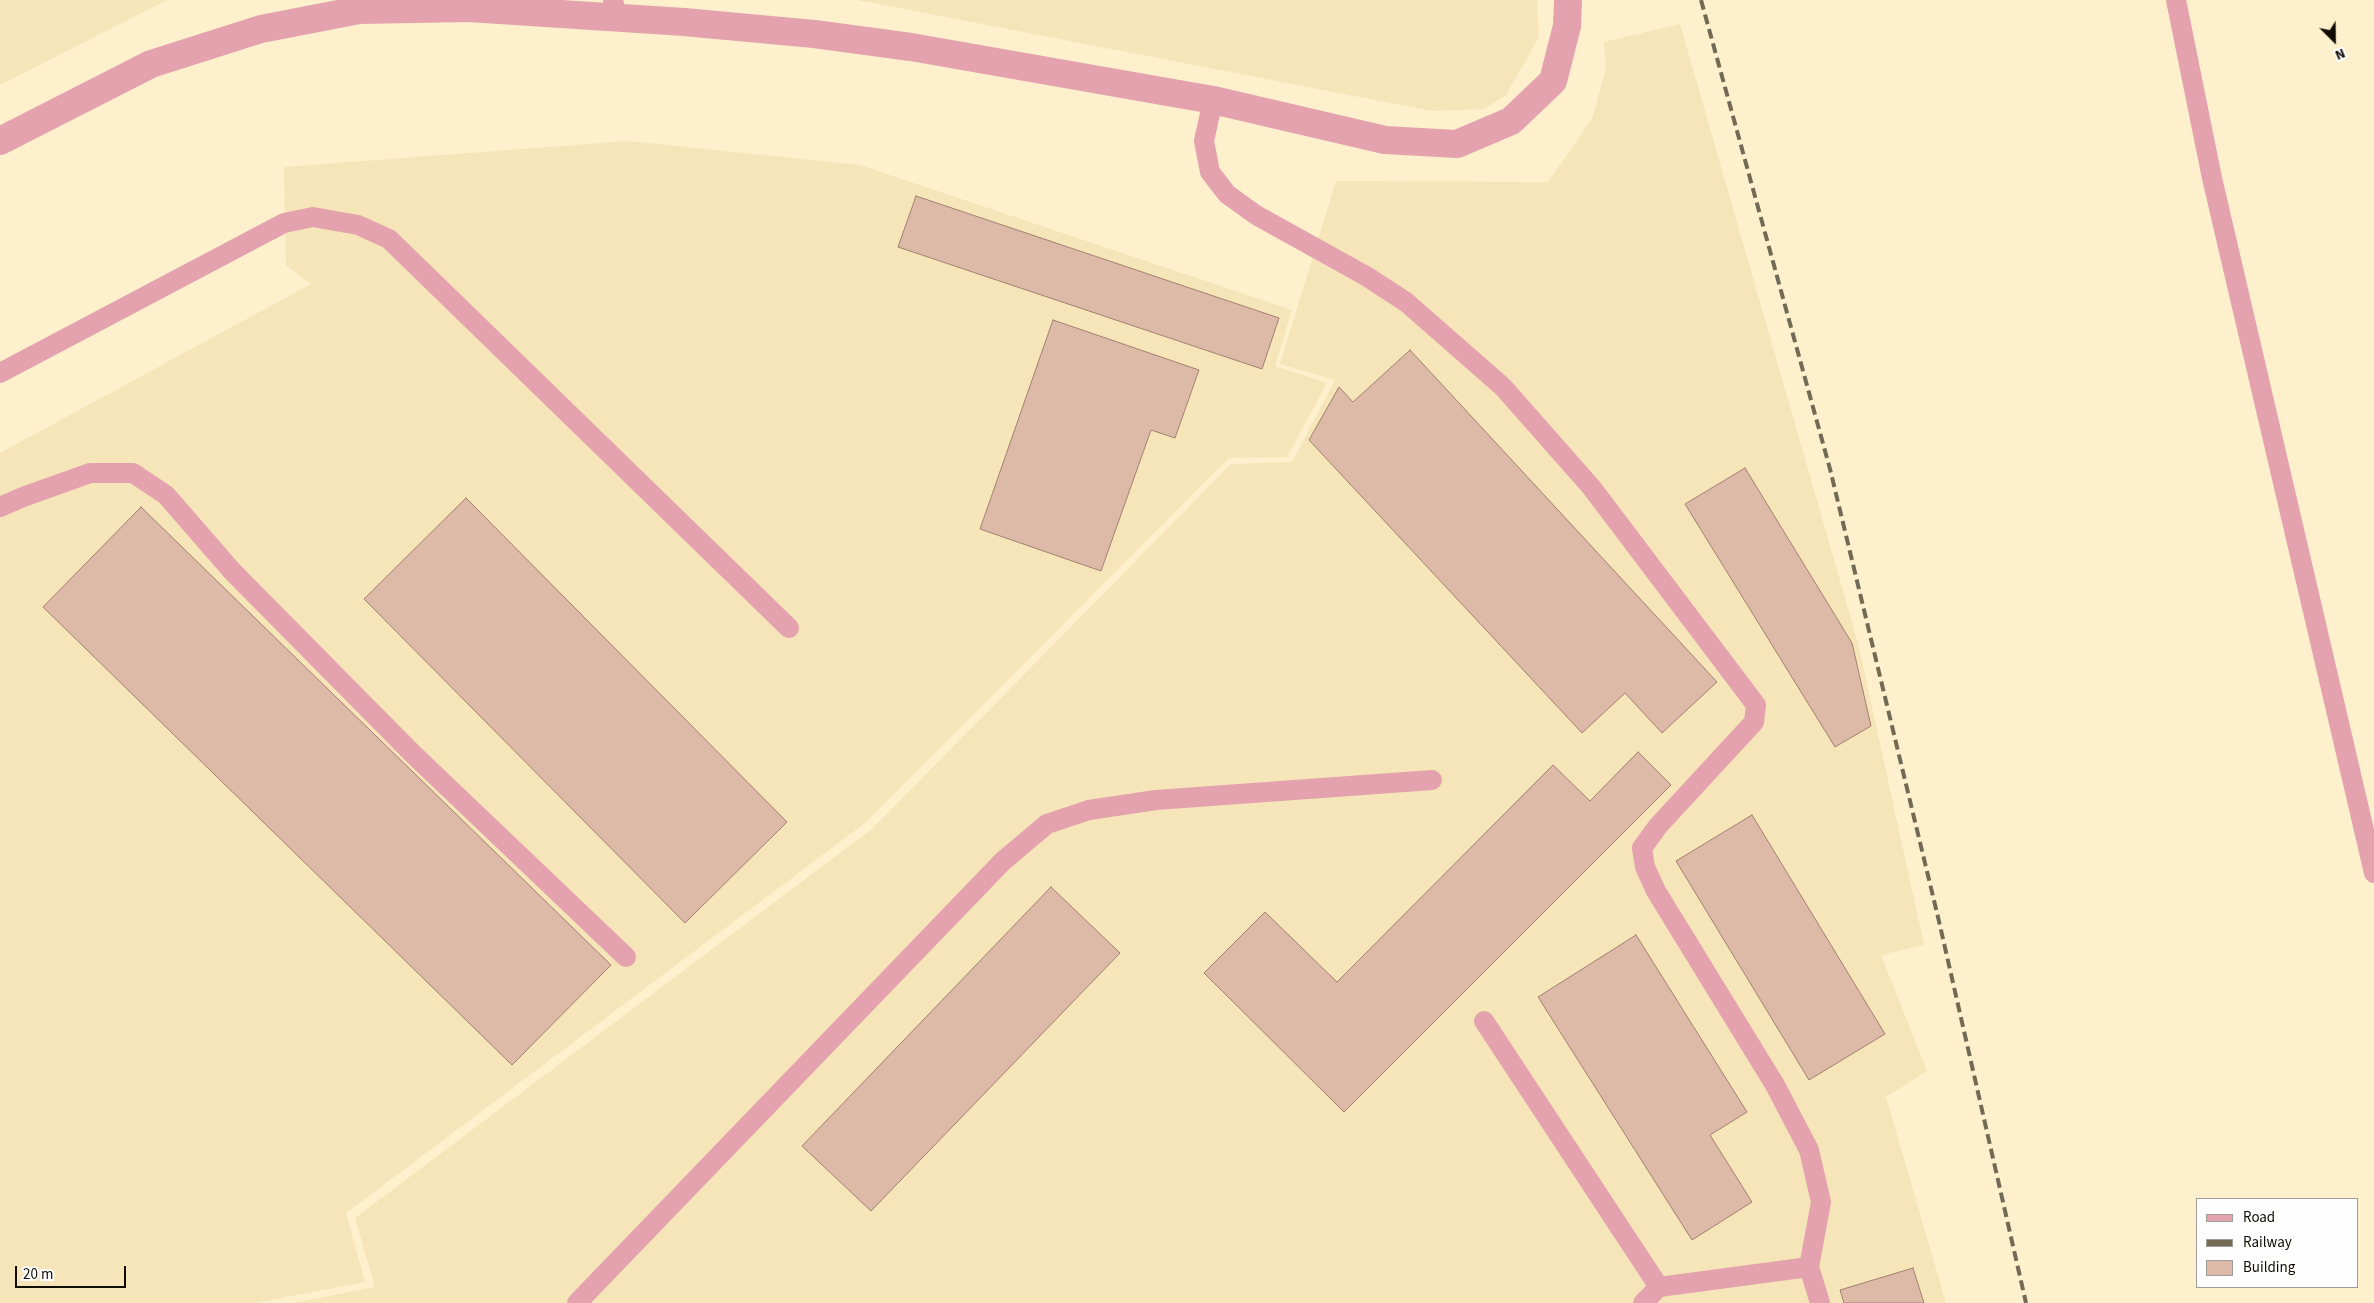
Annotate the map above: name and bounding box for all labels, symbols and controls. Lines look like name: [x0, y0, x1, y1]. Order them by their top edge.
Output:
north arrow: [2309, 15, 2359, 65]
text: N: [2332, 43, 2348, 65]
legend: [2196, 1198, 2359, 1288]
text: Road: [2243, 1207, 2275, 1228]
text: Railway: [2243, 1232, 2292, 1253]
scale bar: [18, 1256, 129, 1288]
text: Building: [2243, 1257, 2295, 1278]
text: 20 m: [23, 1264, 53, 1285]

